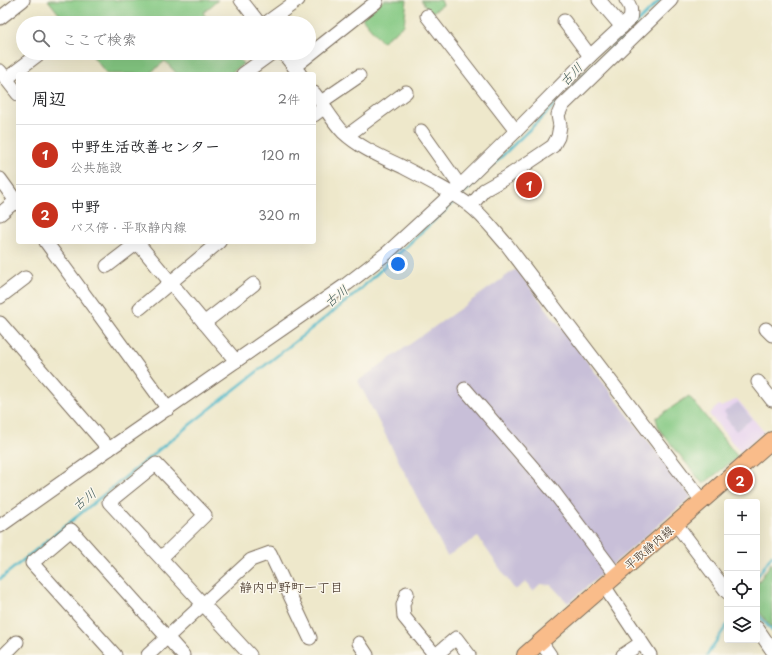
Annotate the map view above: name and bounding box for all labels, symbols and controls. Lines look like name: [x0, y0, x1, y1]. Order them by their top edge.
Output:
search box: [16, 16, 316, 60]
icon: search: [30, 27, 52, 49]
text: ここで検索: [62, 27, 137, 50]
water label: 古川: [555, 58, 587, 90]
text: 周辺: [32, 85, 66, 111]
text: 2件: [278, 89, 300, 108]
text: 中野生活改善センター: [70, 134, 220, 157]
text: 1: [42, 145, 48, 164]
text: 120 m: [261, 145, 300, 164]
text: 公共施設: [70, 157, 122, 176]
pin: 1: [516, 170, 542, 200]
text: 中野: [70, 194, 100, 217]
text: 2: [40, 205, 50, 224]
text: 320 m: [258, 205, 300, 224]
text: バス停 · 平取静内線: [70, 217, 186, 236]
your location: [388, 254, 408, 274]
water label: 古川: [320, 280, 352, 311]
pin: 2: [727, 465, 753, 495]
water label: 古川: [68, 483, 100, 514]
map controls: [724, 499, 760, 643]
button: +: [724, 499, 760, 535]
street label: 平取静内線: [620, 521, 677, 574]
button: −: [724, 535, 760, 571]
button: locate: [724, 571, 760, 607]
district label: 静内中野町一丁目: [239, 577, 343, 596]
button: layers: [724, 607, 760, 643]

